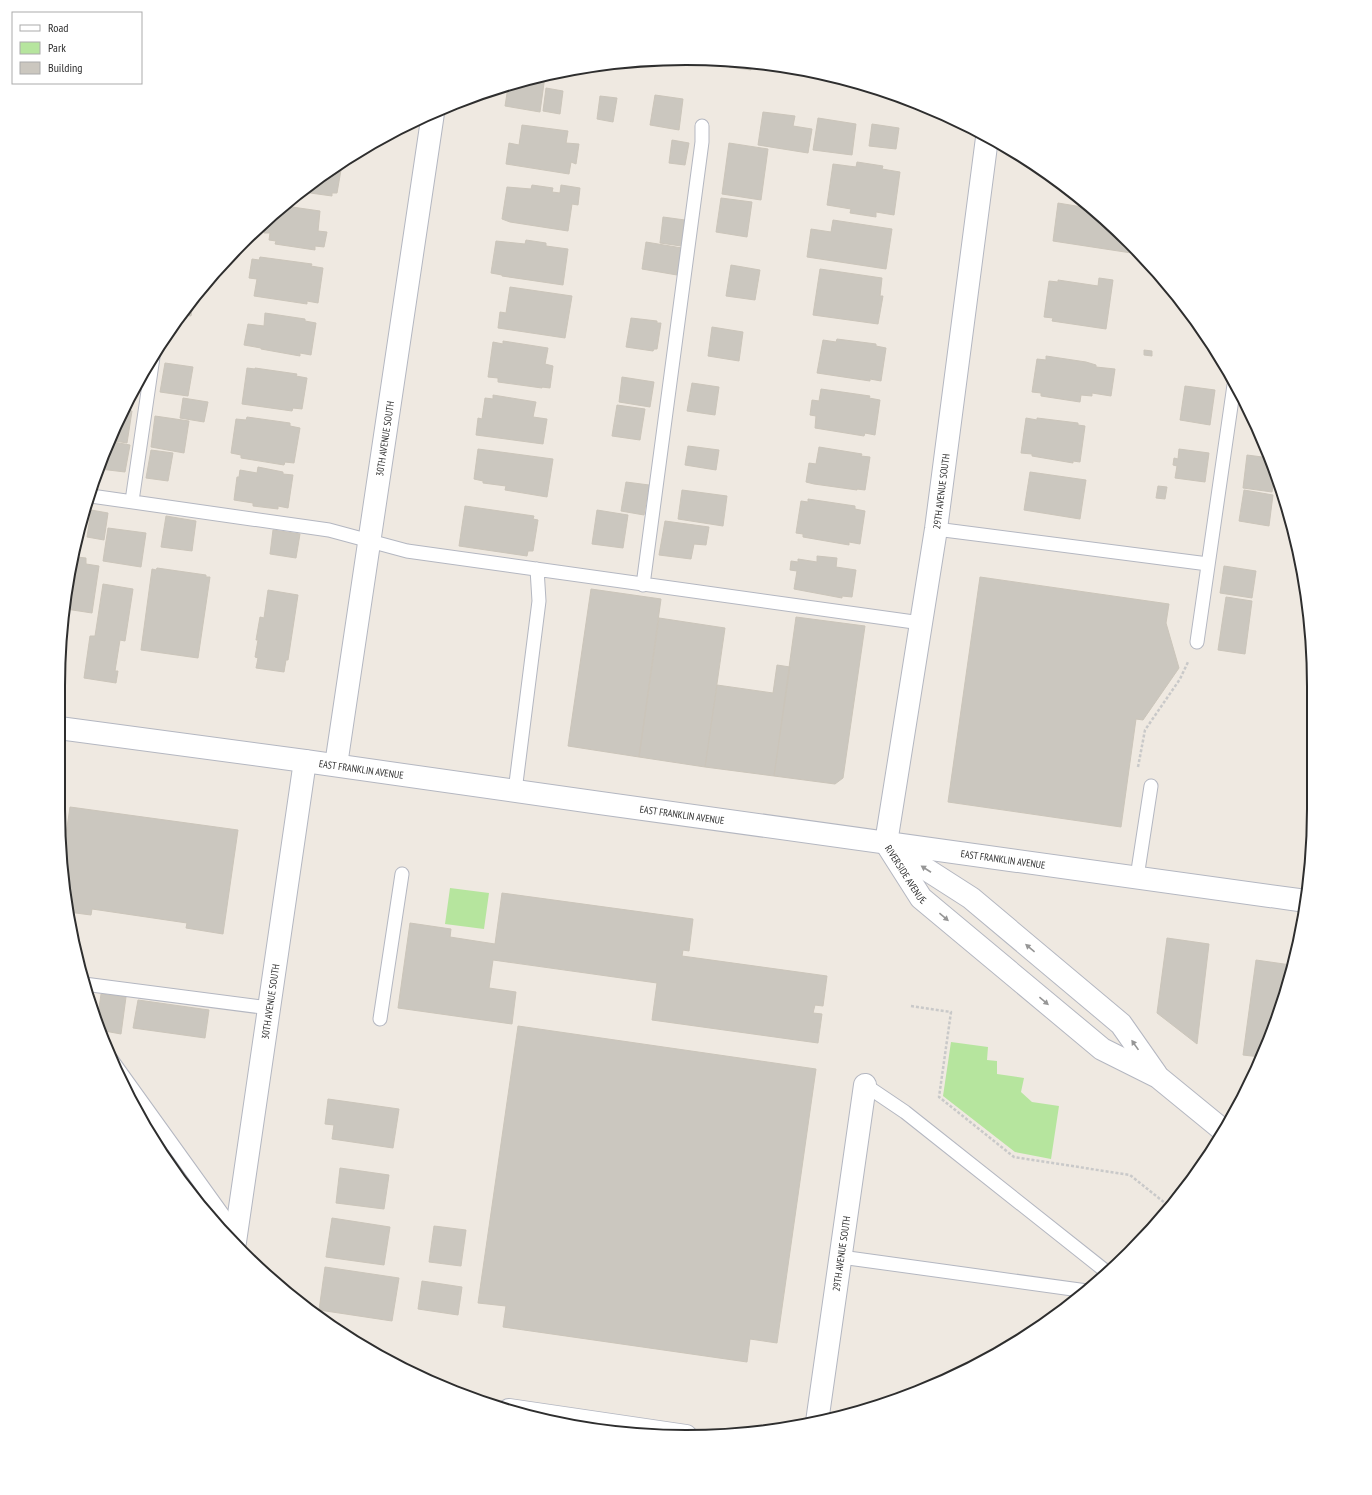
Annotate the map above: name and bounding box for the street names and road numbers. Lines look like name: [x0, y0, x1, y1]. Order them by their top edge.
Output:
street label: 30TH AVENUE SOUTH: [373, 400, 397, 477]
street label: 29TH AVENUE SOUTH: [930, 453, 953, 530]
street label: EAST FRANKLIN AVENUE: [318, 757, 404, 782]
street label: EAST FRANKLIN AVENUE: [639, 803, 725, 827]
street label: RIVERSIDE AVENUE: [882, 843, 929, 907]
street label: EAST FRANKLIN AVENUE: [960, 847, 1046, 872]
street label: 30TH AVENUE SOUTH: [259, 963, 282, 1040]
street label: 29TH AVENUE SOUTH: [830, 1215, 853, 1292]

